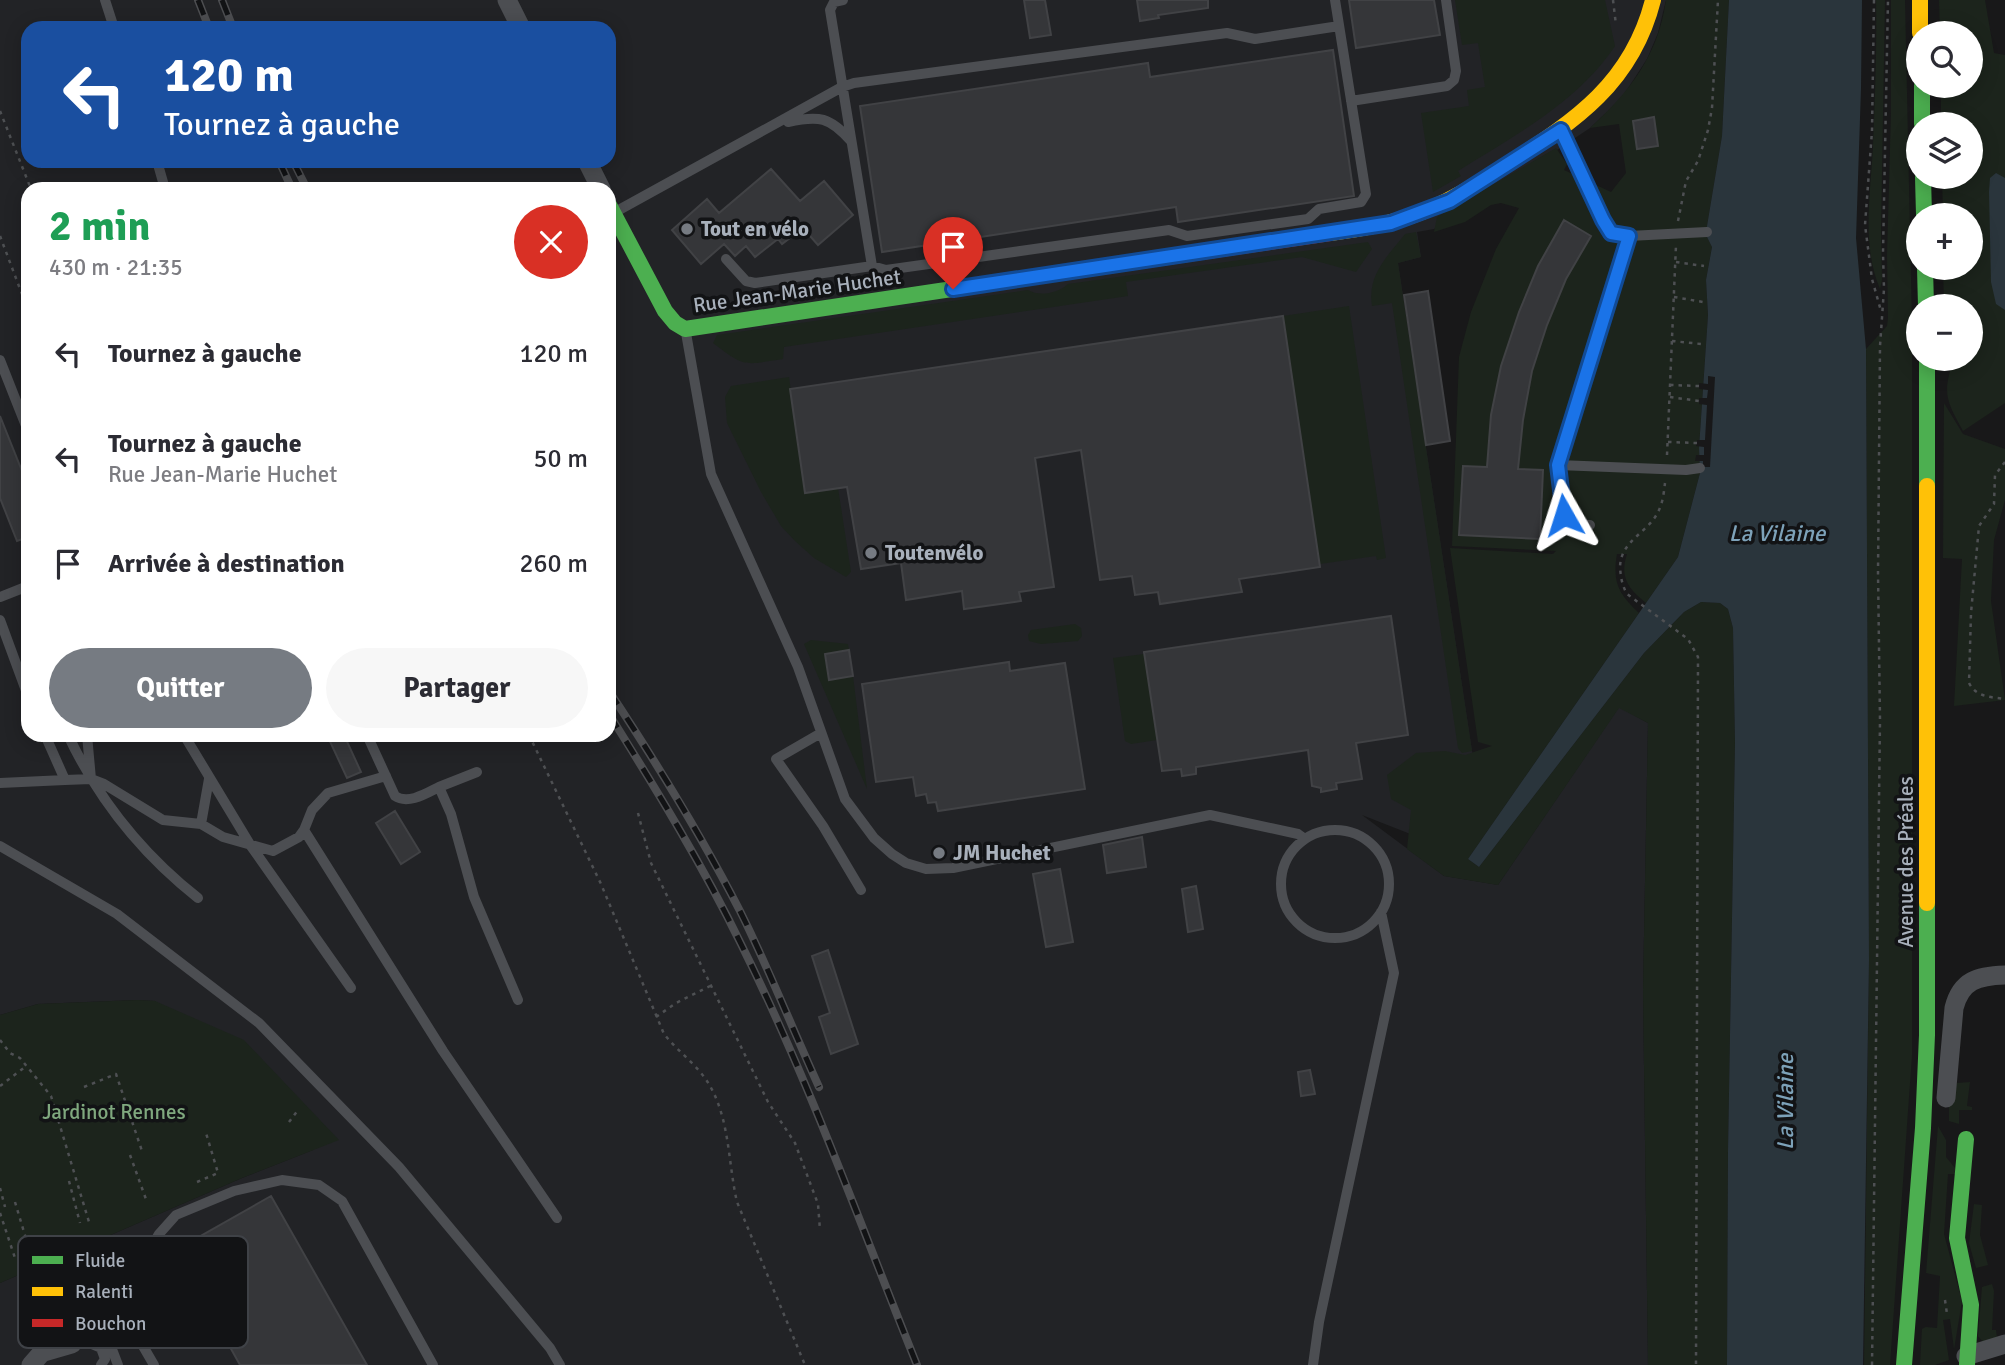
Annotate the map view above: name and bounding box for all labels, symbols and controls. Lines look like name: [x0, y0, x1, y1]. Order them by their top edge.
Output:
map controls: [1906, 21, 1983, 371]
button: search: [1906, 21, 1983, 98]
text: 120 m: [164, 45, 294, 105]
icon: left: [49, 49, 140, 140]
text: Tournez à gauche: [164, 105, 400, 144]
button: layers: [1906, 112, 1983, 189]
text: 2 min: [49, 201, 150, 252]
button: +: [1906, 203, 1983, 280]
button: close: [514, 205, 588, 279]
place label: Tout en vélo: [701, 216, 809, 242]
pin: [923, 217, 983, 289]
marker: Tout en vélo: [679, 221, 695, 237]
icon: arrive: [934, 228, 972, 266]
text: 430 m · 21:35: [49, 253, 183, 282]
street label: Rue Jean-Marie Huchet: [691, 264, 903, 318]
button: −: [1906, 294, 1983, 371]
icon: left: [49, 335, 87, 373]
text: Tournez à gauche: [108, 338, 302, 370]
text: 120 m: [519, 338, 588, 370]
text: Tournez à gauche: [108, 428, 302, 460]
icon: left: [49, 440, 87, 478]
text: 50 m: [533, 443, 588, 475]
text: Rue Jean-Marie Huchet: [108, 460, 337, 489]
position arrow: [1527, 478, 1601, 552]
water label: La Vilaine: [1729, 519, 1827, 548]
place label: Toutenvélo: [885, 540, 983, 566]
icon: arrive: [49, 545, 87, 583]
marker: Toutenvélo: [863, 545, 879, 561]
text: Arrivée à destination: [108, 548, 345, 580]
text: 260 m: [519, 548, 588, 580]
button: Quitter: [49, 648, 312, 728]
button: Partager: [326, 648, 588, 728]
street label: Avenue des Préales: [1893, 776, 1919, 948]
place label: JM Huchet: [953, 840, 1051, 866]
marker: JM Huchet: [931, 845, 947, 861]
water label: La Vilaine: [1771, 1052, 1800, 1150]
park label: Jardinot Rennes: [42, 1099, 186, 1125]
legend: [18, 1236, 248, 1348]
text: Fluide: [75, 1249, 125, 1273]
text: Ralenti: [75, 1280, 133, 1304]
text: Bouchon: [75, 1312, 146, 1336]

